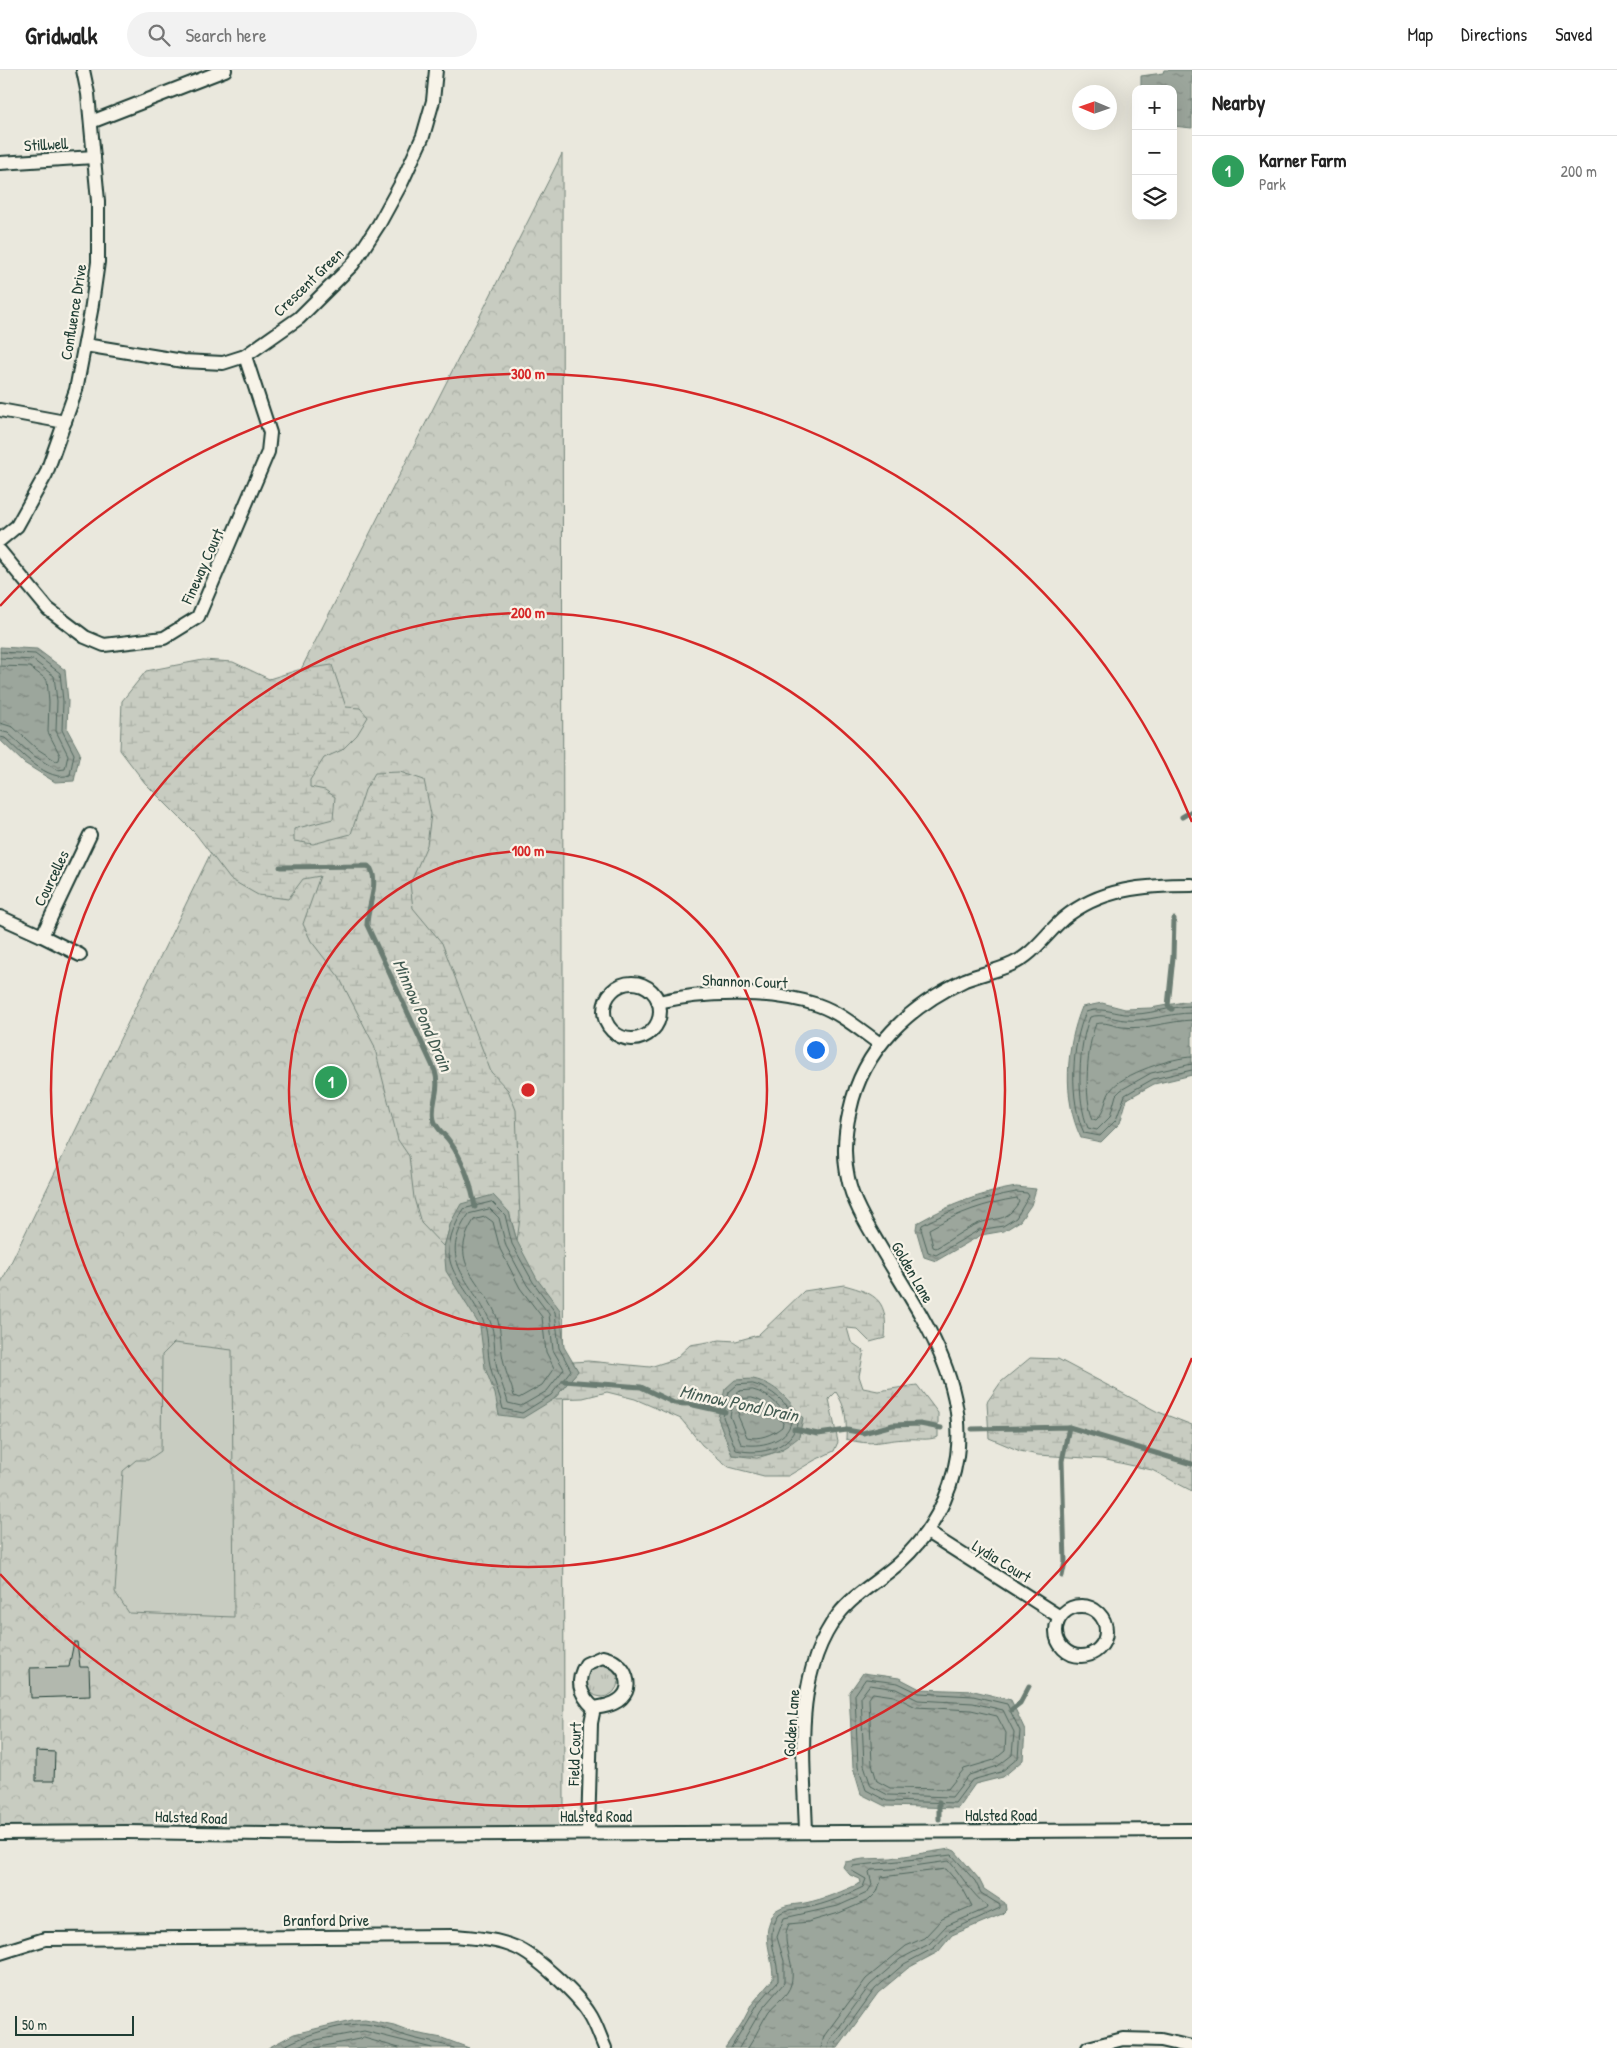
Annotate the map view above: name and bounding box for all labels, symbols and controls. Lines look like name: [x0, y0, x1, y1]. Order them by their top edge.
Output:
search box: [127, 12, 477, 57]
text: Gridwalk: [25, 19, 97, 51]
icon: search: [145, 21, 173, 49]
text: Search here: [185, 22, 267, 48]
text: Map: [1408, 22, 1433, 47]
text: Directions: [1461, 22, 1527, 47]
text: Saved: [1555, 22, 1592, 47]
north arrow: [1072, 85, 1117, 130]
map controls: [1132, 85, 1177, 220]
button: +: [1132, 85, 1177, 130]
text: Nearby: [1212, 88, 1265, 117]
button: −: [1132, 130, 1177, 175]
street label: Stillwell: [23, 132, 69, 156]
text: Karner Farm: [1259, 147, 1346, 173]
text: 1: [1225, 160, 1231, 182]
text: 200 m: [1561, 160, 1597, 182]
text: Park: [1259, 173, 1286, 195]
button: layers: [1132, 175, 1177, 220]
street label: Crescent Green: [268, 243, 348, 321]
street label: Confluence Drive: [55, 262, 92, 362]
text: 300 m: [511, 363, 545, 384]
street label: Fineway Court: [175, 524, 229, 608]
text: 200 m: [511, 602, 545, 623]
text: 100 m: [512, 840, 544, 861]
street label: Courcelles: [28, 846, 74, 910]
water label: Minnow Pond Drain: [387, 955, 460, 1077]
street label: Shannon Court: [702, 969, 789, 994]
your location: [803, 1037, 829, 1063]
pin: 1: [315, 1063, 347, 1101]
centre of rings: [519, 1081, 537, 1099]
street label: Golden Lane: [887, 1237, 940, 1307]
water label: Minnow Pond Drain: [677, 1378, 802, 1428]
street label: Lydia Court: [968, 1534, 1036, 1588]
street label: Golden Lane: [778, 1688, 804, 1758]
street label: Field Court: [562, 1721, 586, 1787]
street label: Halsted Road: [965, 1804, 1037, 1826]
street label: Halsted Road: [155, 1805, 227, 1829]
street label: Halsted Road: [560, 1805, 632, 1827]
street label: Branford Drive: [283, 1909, 370, 1931]
scale bar: [15, 2013, 134, 2036]
text: 50 m: [22, 2015, 47, 2034]

